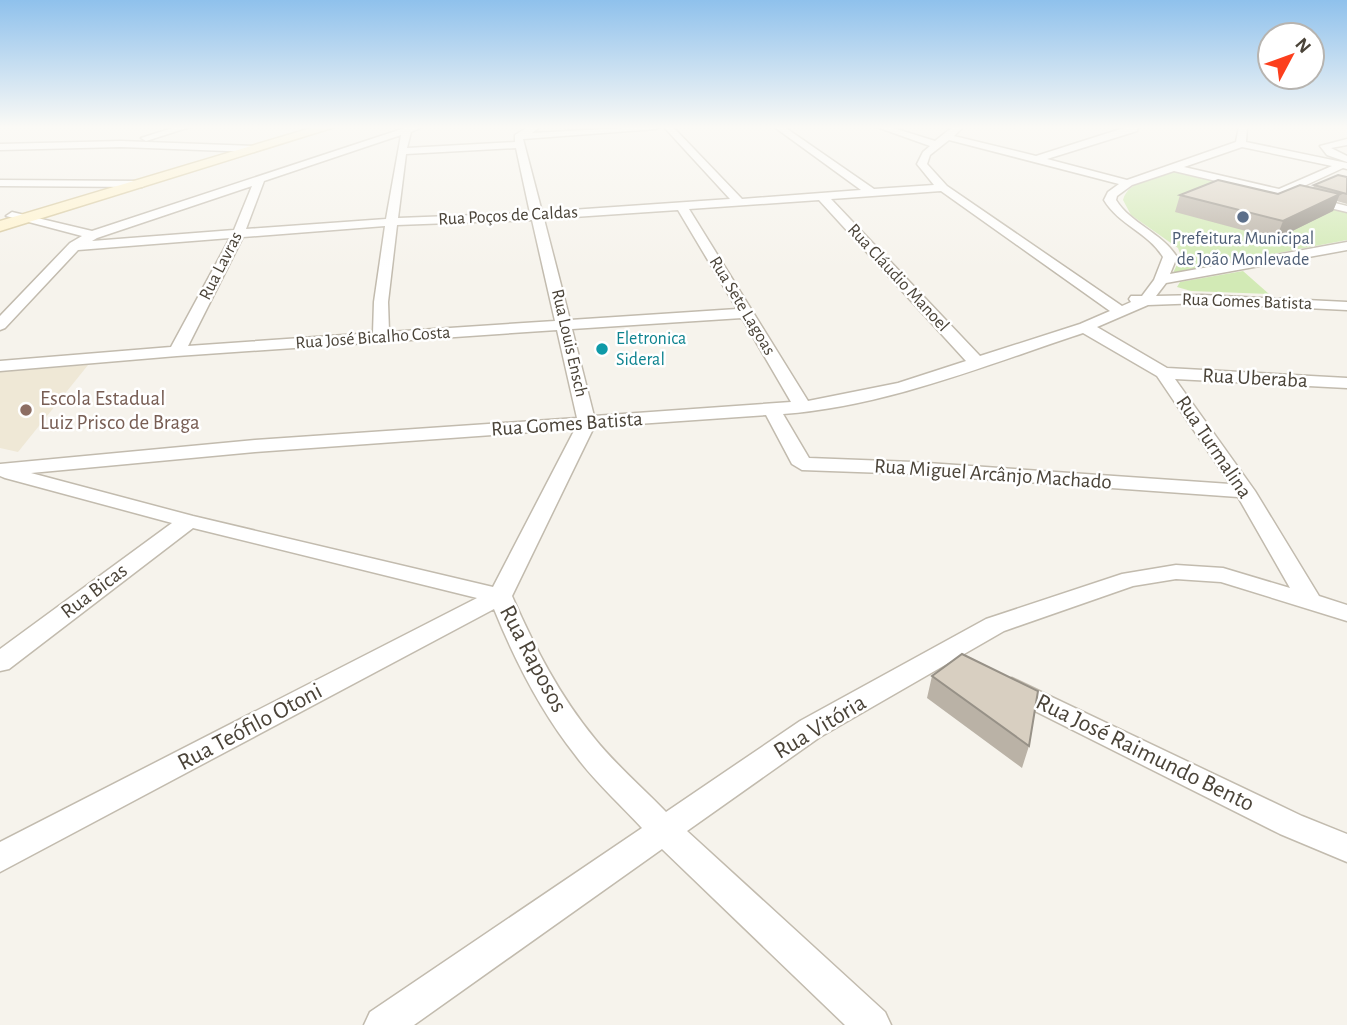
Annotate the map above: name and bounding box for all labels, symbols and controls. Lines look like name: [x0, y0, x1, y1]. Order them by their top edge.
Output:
north arrow: [1256, 21, 1326, 91]
text: N: [1291, 35, 1314, 57]
street label: Rua Poços de Caldas: [438, 203, 578, 229]
marker: Prefeitura Municipal de João Monlevade: [1235, 209, 1251, 225]
street label: Rua Cláudio Manoel: [844, 221, 952, 335]
street label: Rua Lavras: [196, 229, 246, 303]
place label: Prefeitura Municipal de João Monlevade: [1172, 230, 1314, 269]
street label: Rua Sete Lagoas: [706, 254, 778, 358]
street label: Rua Louis Ensch: [548, 287, 590, 399]
street label: Rua Gomes Batista: [1182, 291, 1312, 313]
street label: Rua José Bicalho Costa: [295, 324, 451, 352]
place label: Eletronica Sideral: [616, 330, 686, 369]
marker: Eletronica Sideral: [594, 341, 610, 357]
street label: Rua Uberaba: [1202, 365, 1309, 391]
place label: Escola Estadual Luiz Prisco de Braga: [40, 388, 200, 433]
street label: Rua Turmalina: [1172, 392, 1256, 502]
marker: Escola Estadual Luiz Prisco de Braga: [18, 402, 34, 418]
street label: Rua Gomes Batista: [490, 408, 644, 440]
street label: Rua Miguel Arcânjo Machado: [873, 455, 1113, 493]
street label: Rua Bicas: [57, 559, 131, 623]
street label: Rua Raposos: [495, 601, 571, 717]
street label: Rua Teófilo Otoni: [174, 679, 326, 775]
street label: Rua Vitória: [770, 690, 870, 764]
street label: Rua José Raimundo Bento: [1032, 690, 1258, 816]

